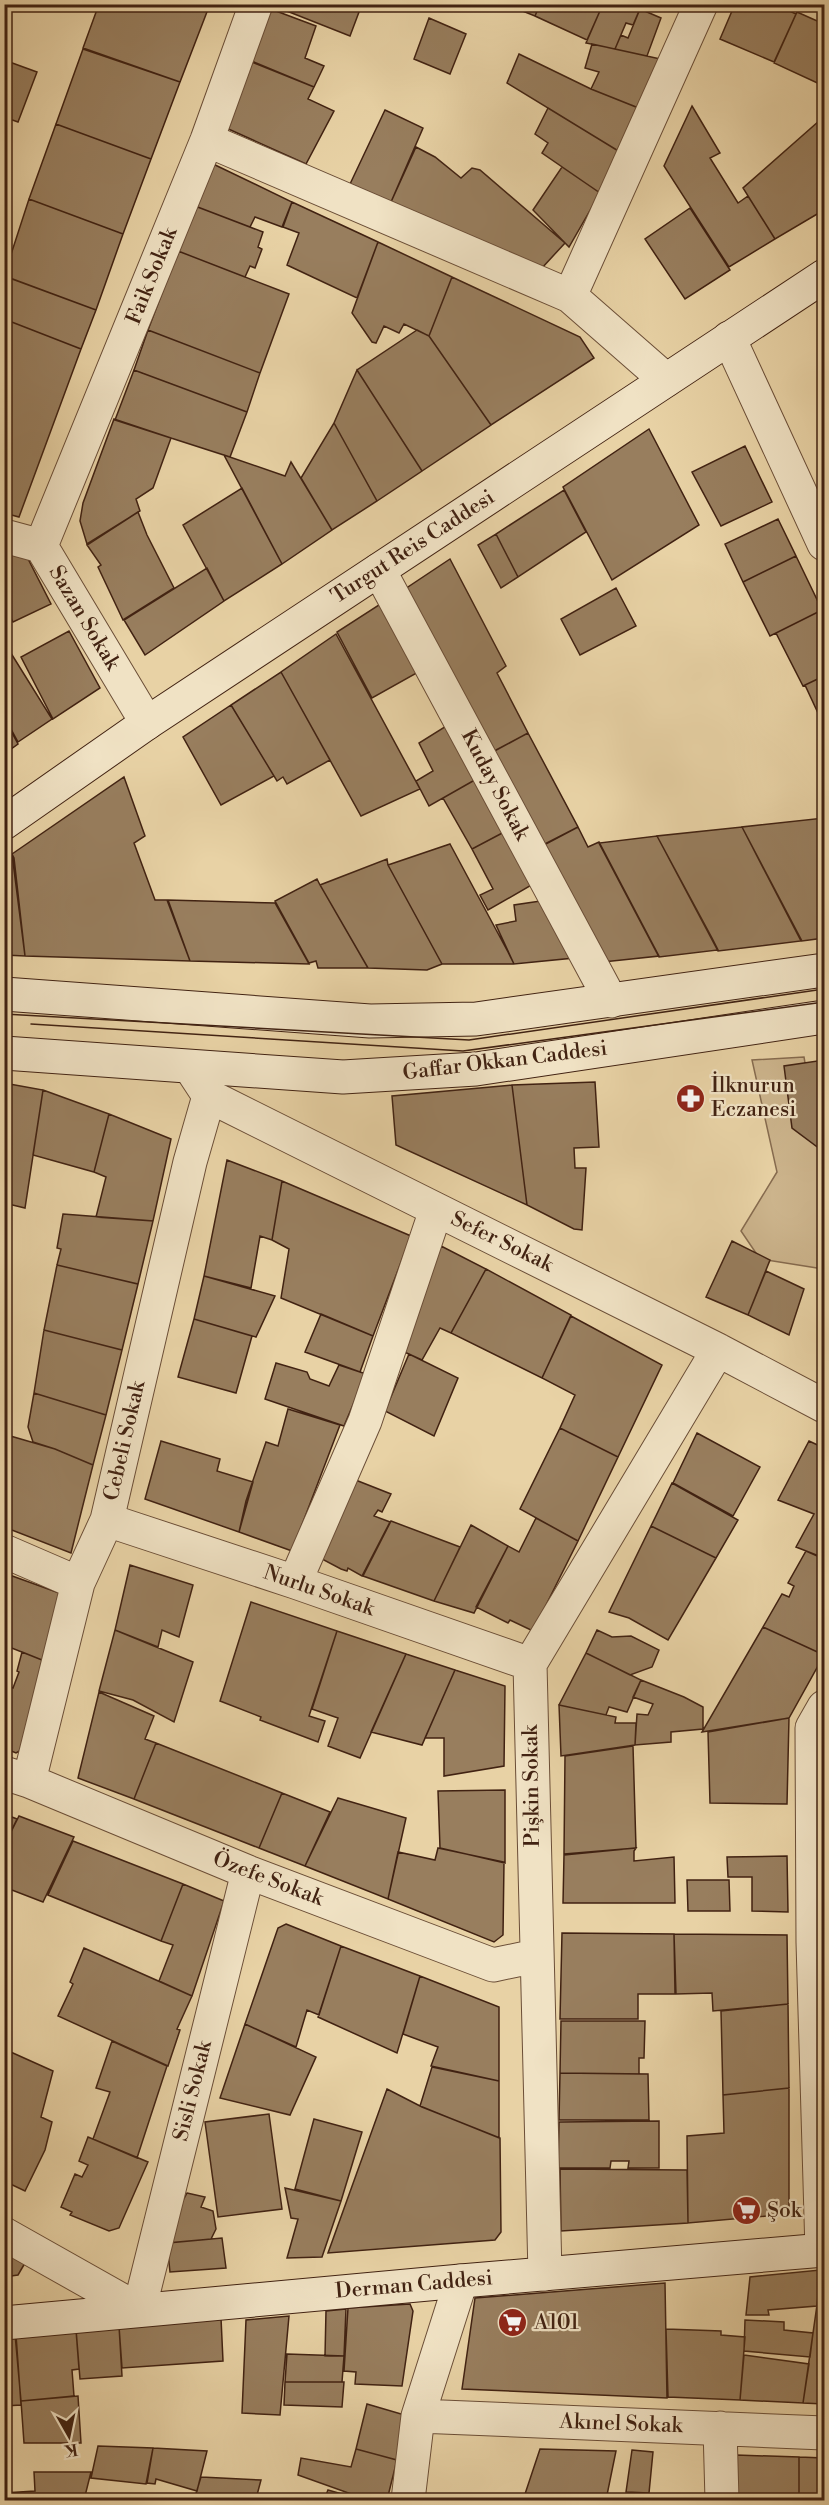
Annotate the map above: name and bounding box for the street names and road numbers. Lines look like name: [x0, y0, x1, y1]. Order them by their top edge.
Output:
street label: Faik Sokak: [121, 223, 184, 328]
street label: Turgut Reis Caddesi: [326, 484, 500, 610]
street label: Sazan Sokak: [43, 561, 126, 676]
street label: Kuday Sokak: [455, 725, 536, 846]
street label: Gaffar Okkan Caddesi: [401, 1036, 609, 1086]
street label: Sefer Sokak: [446, 1206, 558, 1278]
street label: Cebeli Sokak: [99, 1378, 152, 1503]
street label: Nurlu Sokak: [260, 1560, 379, 1622]
street label: Pişkin Sokak: [518, 1724, 546, 1847]
street label: Özefe Sokak: [209, 1844, 329, 1912]
street label: Sisli Sokak: [168, 2037, 218, 2144]
street label: Derman Caddesi: [334, 2265, 494, 2305]
street label: Akınel Sokak: [558, 2409, 684, 2439]

